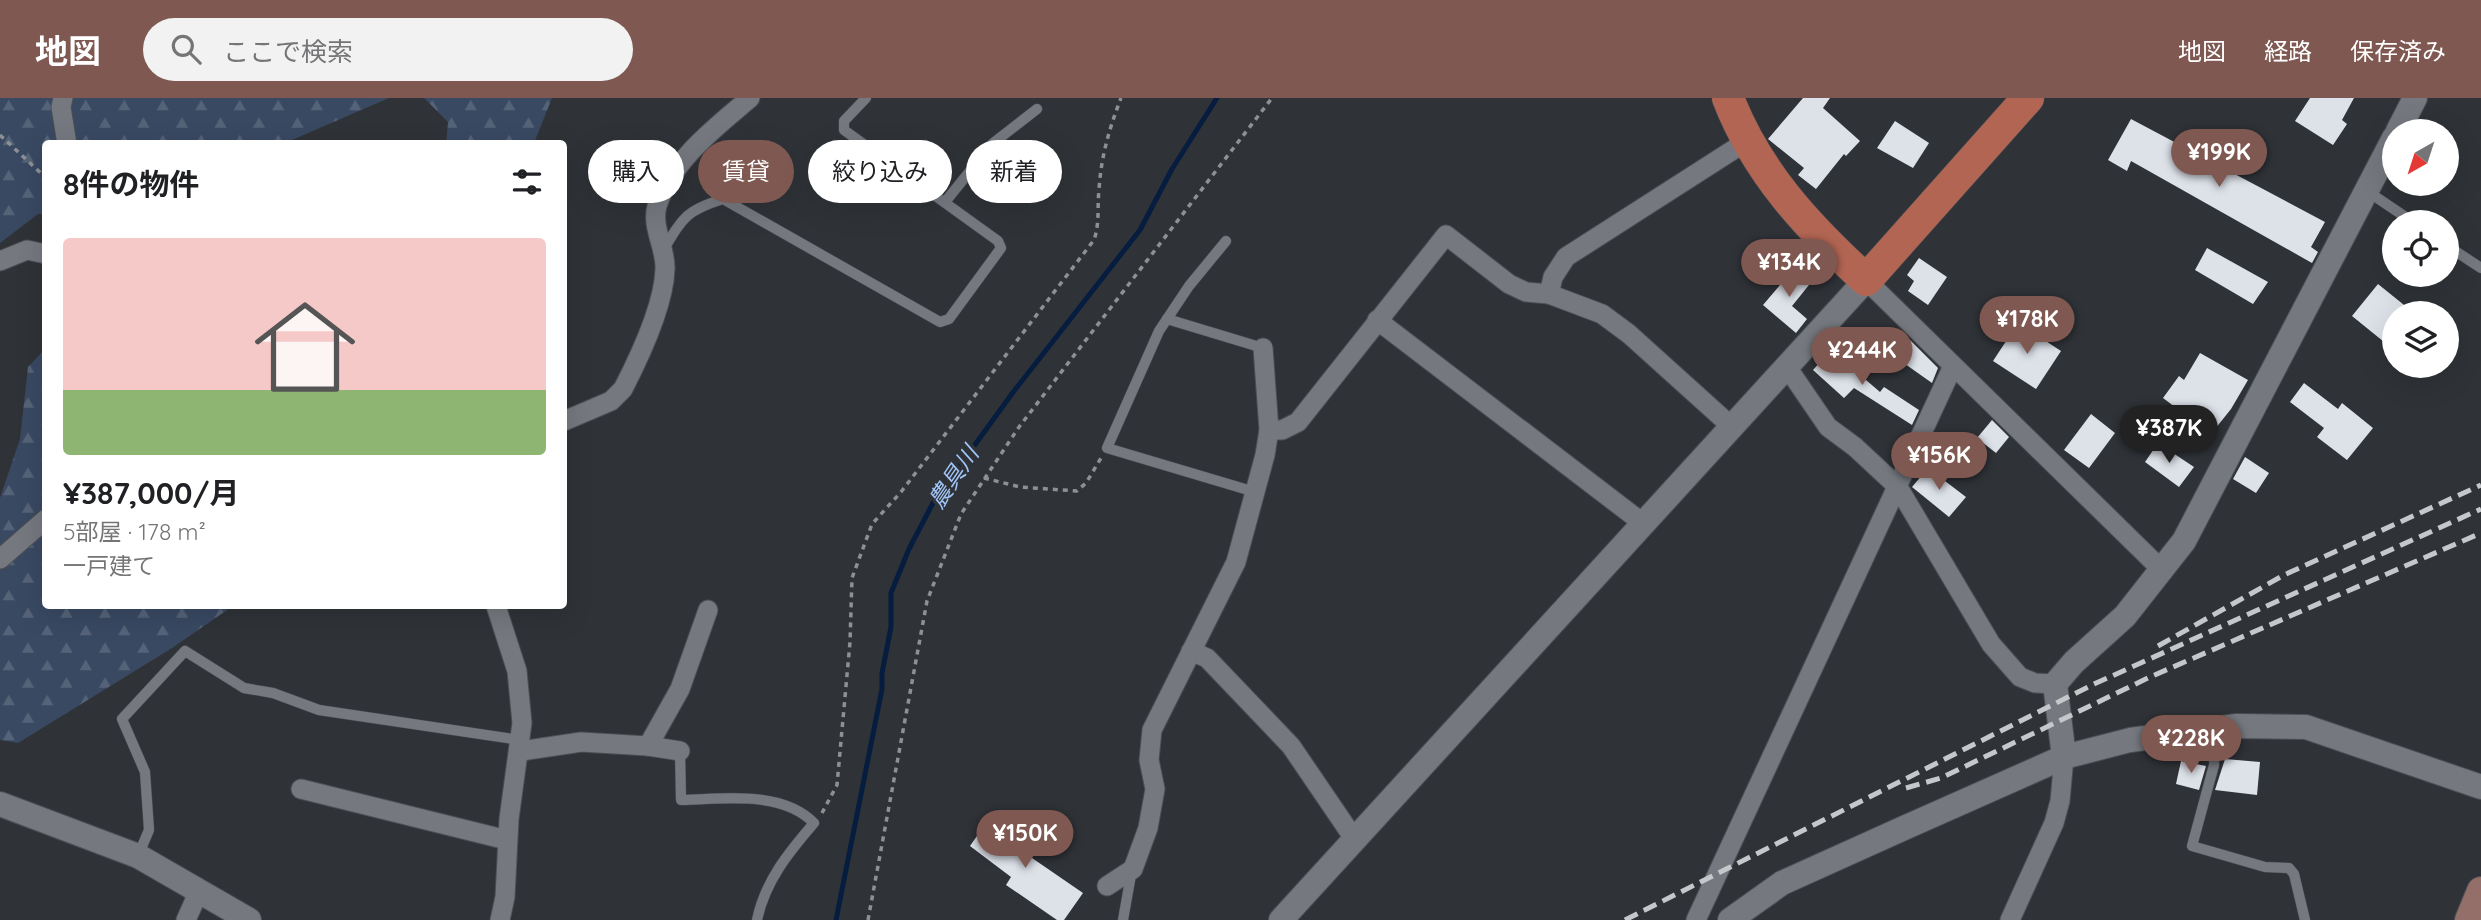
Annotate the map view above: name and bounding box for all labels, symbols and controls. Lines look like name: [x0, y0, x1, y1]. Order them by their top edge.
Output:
search box: [143, 18, 633, 81]
text: 地図: [35, 30, 101, 71]
icon: search: [167, 30, 205, 68]
text: ここで検索: [223, 35, 353, 68]
text: 地図: [2178, 36, 2226, 66]
text: 経路: [2264, 36, 2312, 66]
text: 保存済み: [2350, 36, 2446, 66]
north arrow: [2382, 119, 2459, 196]
map controls: [2382, 119, 2459, 378]
pin: ¥199K: [2170, 130, 2268, 189]
text: ¥199K: [2187, 137, 2251, 166]
chip: 購入: [588, 140, 684, 203]
chip: 賃貸: [698, 140, 794, 203]
chip: 絞り込み: [808, 140, 952, 203]
chip: 新着: [966, 140, 1062, 203]
icon: filters: [508, 163, 546, 201]
text: 8件の物件: [63, 165, 199, 203]
button: locate: [2382, 210, 2459, 287]
pin: ¥134K: [1740, 240, 1838, 299]
text: ¥134K: [1757, 247, 1821, 276]
icon: home: [242, 284, 368, 410]
pin: ¥178K: [1978, 296, 2076, 356]
button: layers: [2382, 301, 2459, 378]
text: ¥178K: [1996, 304, 2058, 333]
pin: ¥244K: [1813, 328, 1911, 387]
text: ¥244K: [1828, 335, 1896, 364]
pin: ¥387K: [2120, 406, 2218, 465]
text: ¥387K: [2136, 413, 2202, 442]
pin: ¥156K: [1890, 432, 1988, 492]
water label: 農具川: [922, 438, 986, 514]
text: ¥156K: [1907, 440, 1971, 469]
text: ¥387,000/月: [63, 474, 240, 512]
text: 5部屋 · 178 m²: [63, 517, 206, 546]
text: 一戸建て: [63, 551, 155, 580]
pin: ¥228K: [2142, 716, 2240, 775]
text: ¥228K: [2157, 723, 2225, 752]
pin: ¥150K: [976, 810, 1074, 870]
text: ¥150K: [992, 818, 1058, 847]

